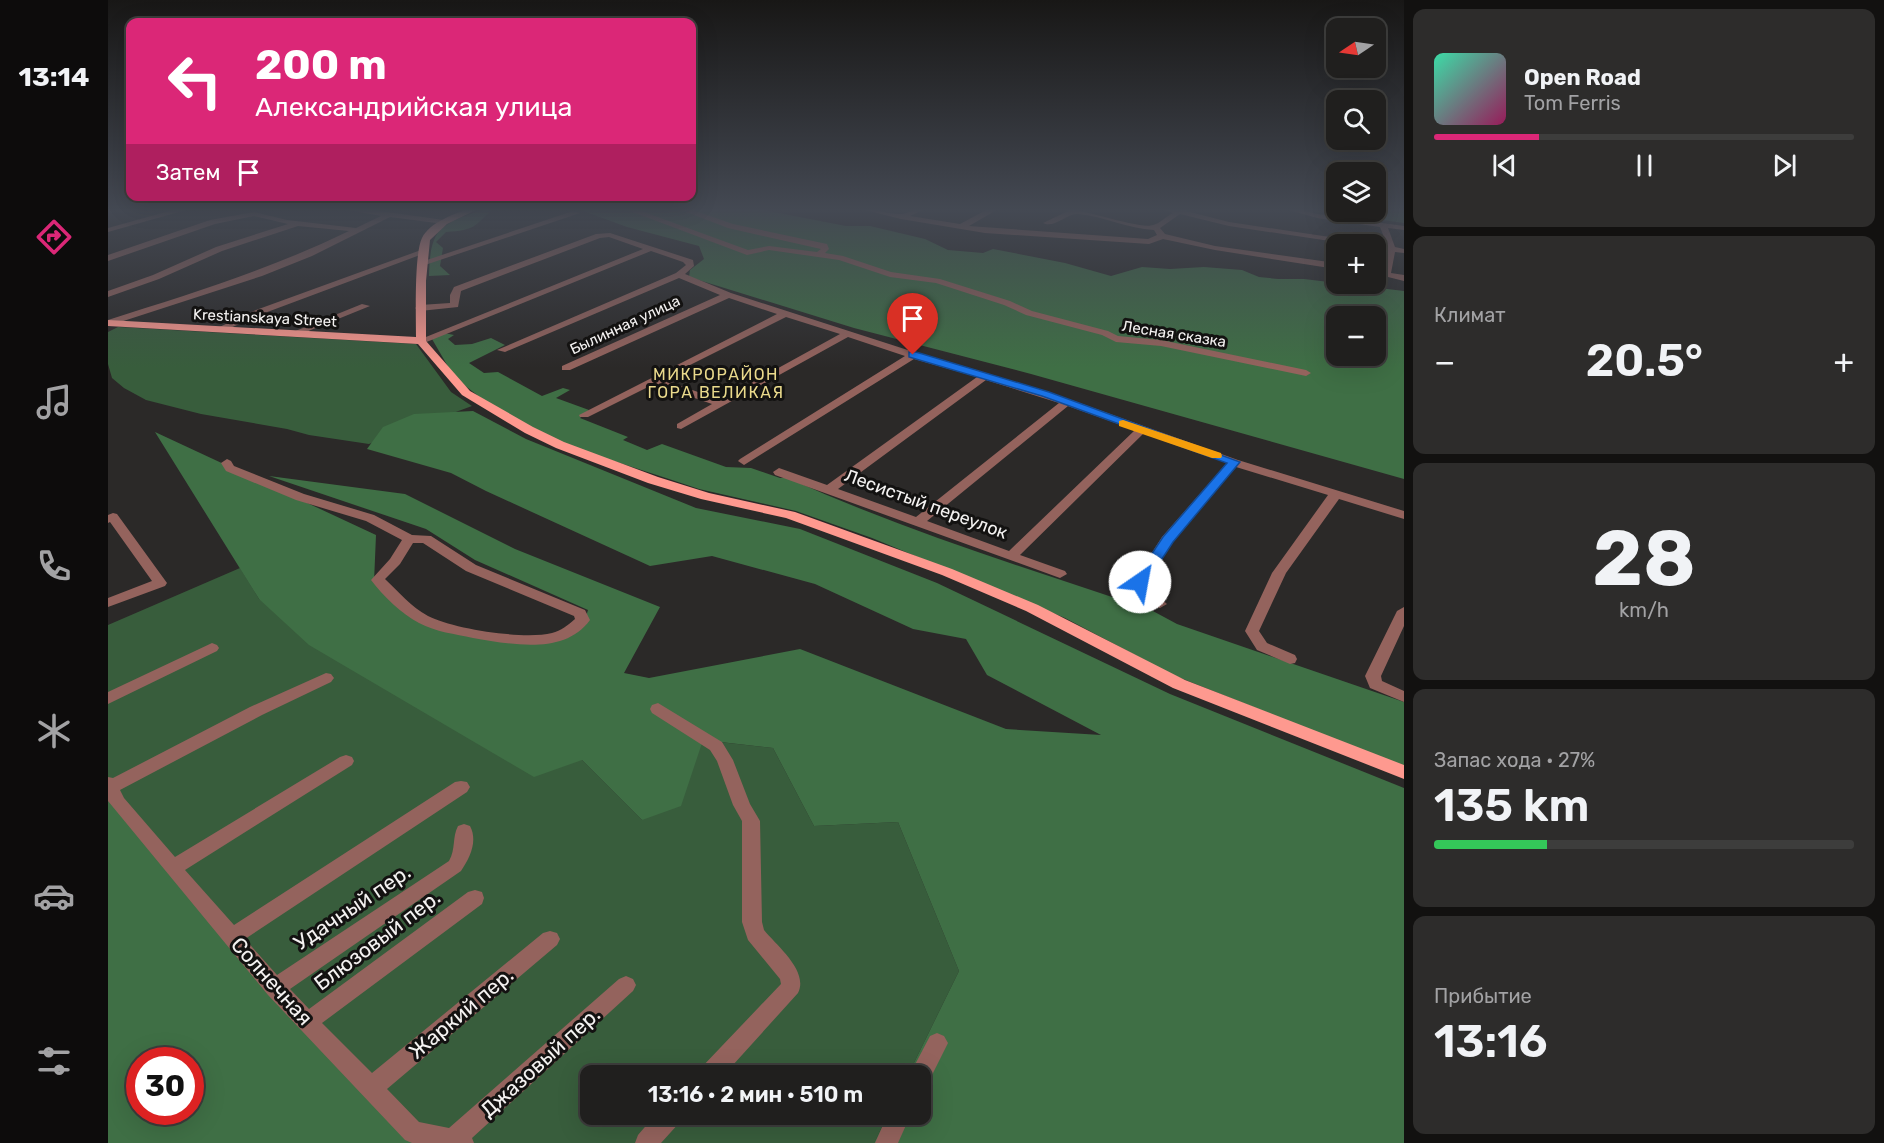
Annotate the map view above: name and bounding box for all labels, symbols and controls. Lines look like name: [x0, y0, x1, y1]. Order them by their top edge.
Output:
north arrow: [1326, 18, 1386, 78]
map controls: [1326, 18, 1386, 366]
text: 200 m: [255, 40, 387, 90]
icon: left: [156, 42, 234, 120]
text: 13:14: [19, 61, 89, 93]
text: Open Road: [1524, 64, 1641, 91]
button: search: [1326, 90, 1386, 150]
text: Александрийская улица: [255, 91, 572, 123]
text: Tom Ferris: [1524, 91, 1621, 115]
icon: previous: [1488, 149, 1521, 182]
icon: pause: [1628, 149, 1661, 182]
icon: next: [1768, 149, 1801, 182]
icon: arrive: [232, 156, 265, 189]
text: Затем: [156, 159, 220, 186]
button: layers: [1326, 162, 1386, 222]
icon: directions: [33, 216, 75, 258]
button: +: [1326, 234, 1386, 294]
street label: Былинная улица: [567, 292, 683, 358]
pin: [887, 293, 938, 355]
icon: arrive: [896, 302, 929, 335]
text: Климат: [1434, 303, 1506, 327]
street label: Krestianskaya Street: [193, 305, 338, 331]
button: −: [1326, 306, 1386, 366]
street label: Лесная сказка: [1121, 317, 1227, 351]
text: 20.5°: [1586, 334, 1703, 387]
text: −: [1434, 342, 1455, 381]
text: +: [1833, 342, 1854, 381]
district label: МИКРОРАЙОН ГОРА ВЕЛИКАЯ: [648, 365, 784, 402]
icon: music: [33, 381, 75, 423]
street label: Лесистый переулок: [841, 464, 1011, 544]
text: 28: [1592, 512, 1696, 605]
icon: phone: [33, 545, 75, 587]
position arrow: [1108, 550, 1172, 614]
text: km/h: [1619, 598, 1669, 622]
icon: climate: [33, 710, 75, 752]
text: Запас хода · 27%: [1434, 748, 1595, 772]
text: 135 km: [1434, 779, 1589, 832]
street label: Удачный пер.: [289, 859, 415, 955]
icon: car: [33, 875, 75, 917]
street label: Блюзовый пер.: [309, 884, 445, 996]
street label: Солнечная: [226, 932, 318, 1030]
street label: Жаркий пер.: [404, 962, 518, 1064]
text: Прибытие: [1434, 984, 1532, 1008]
street label: Джазовый пер.: [475, 1002, 605, 1122]
text: 13:16: [1434, 1015, 1548, 1068]
icon: filters: [33, 1040, 75, 1082]
speed limit sign: 30: [126, 1047, 204, 1125]
text: 13:16 · 2 мин · 510 m: [648, 1081, 863, 1108]

